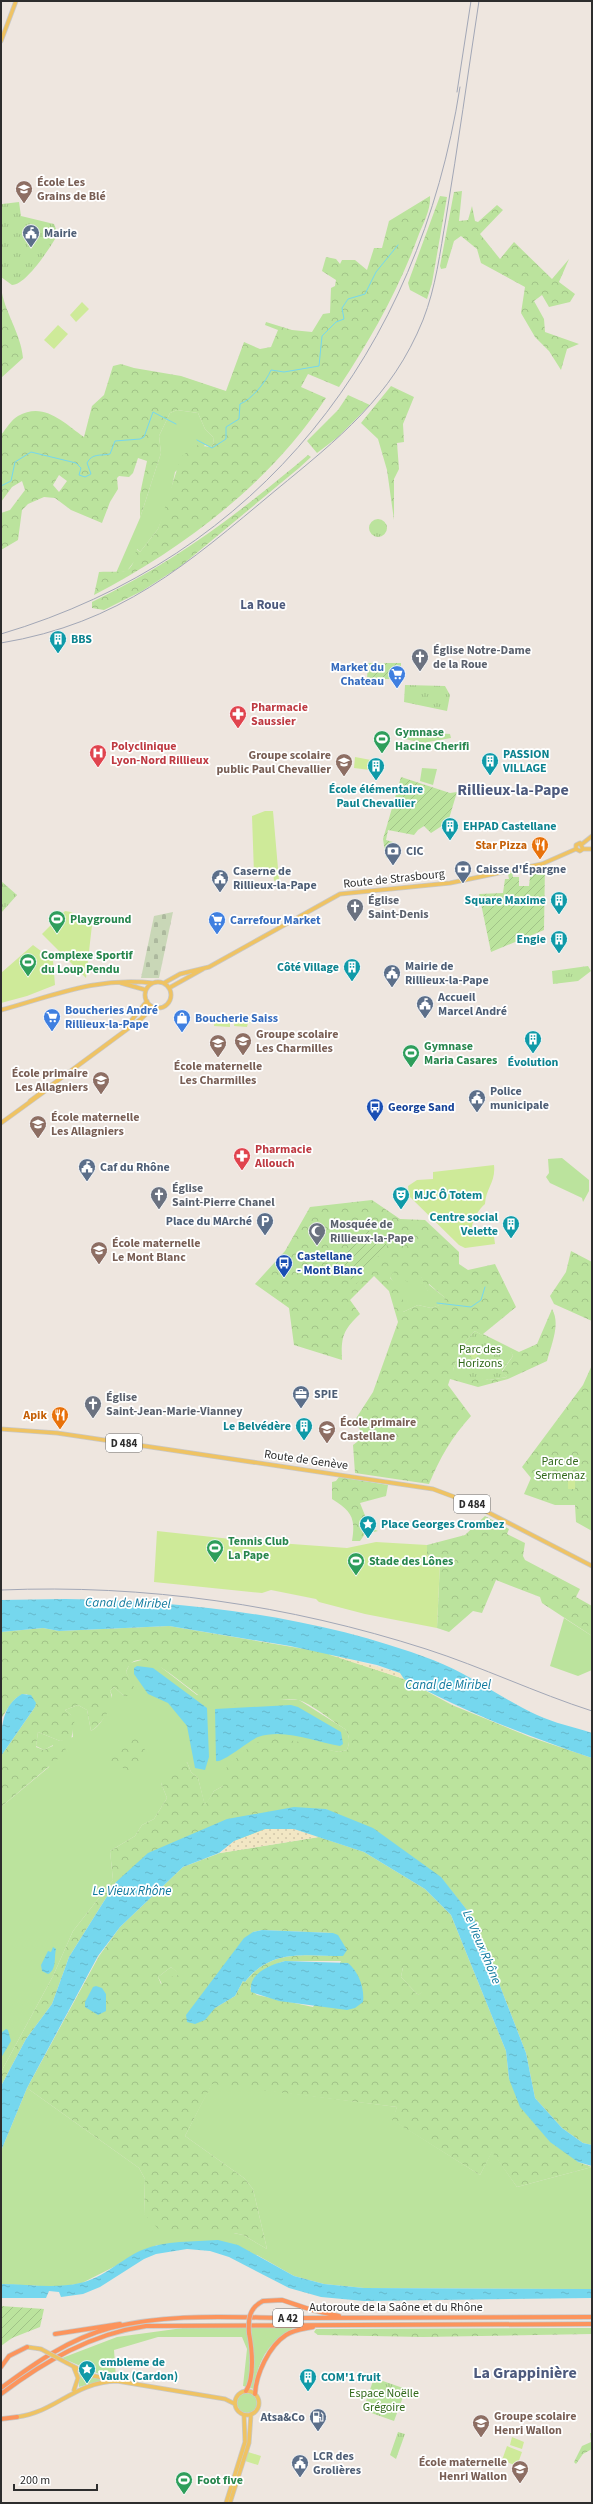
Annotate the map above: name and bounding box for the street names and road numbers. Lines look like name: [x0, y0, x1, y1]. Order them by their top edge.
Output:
street label: Route de Strasbourg: [342, 865, 446, 893]
road number: D 484: [106, 1434, 142, 1452]
street label: Route de Genève: [263, 1446, 349, 1474]
road number: D 484: [454, 1495, 490, 1513]
street label: Autoroute de la Saône et du Rhône: [309, 2299, 483, 2316]
road number: A 42: [273, 2309, 303, 2327]

